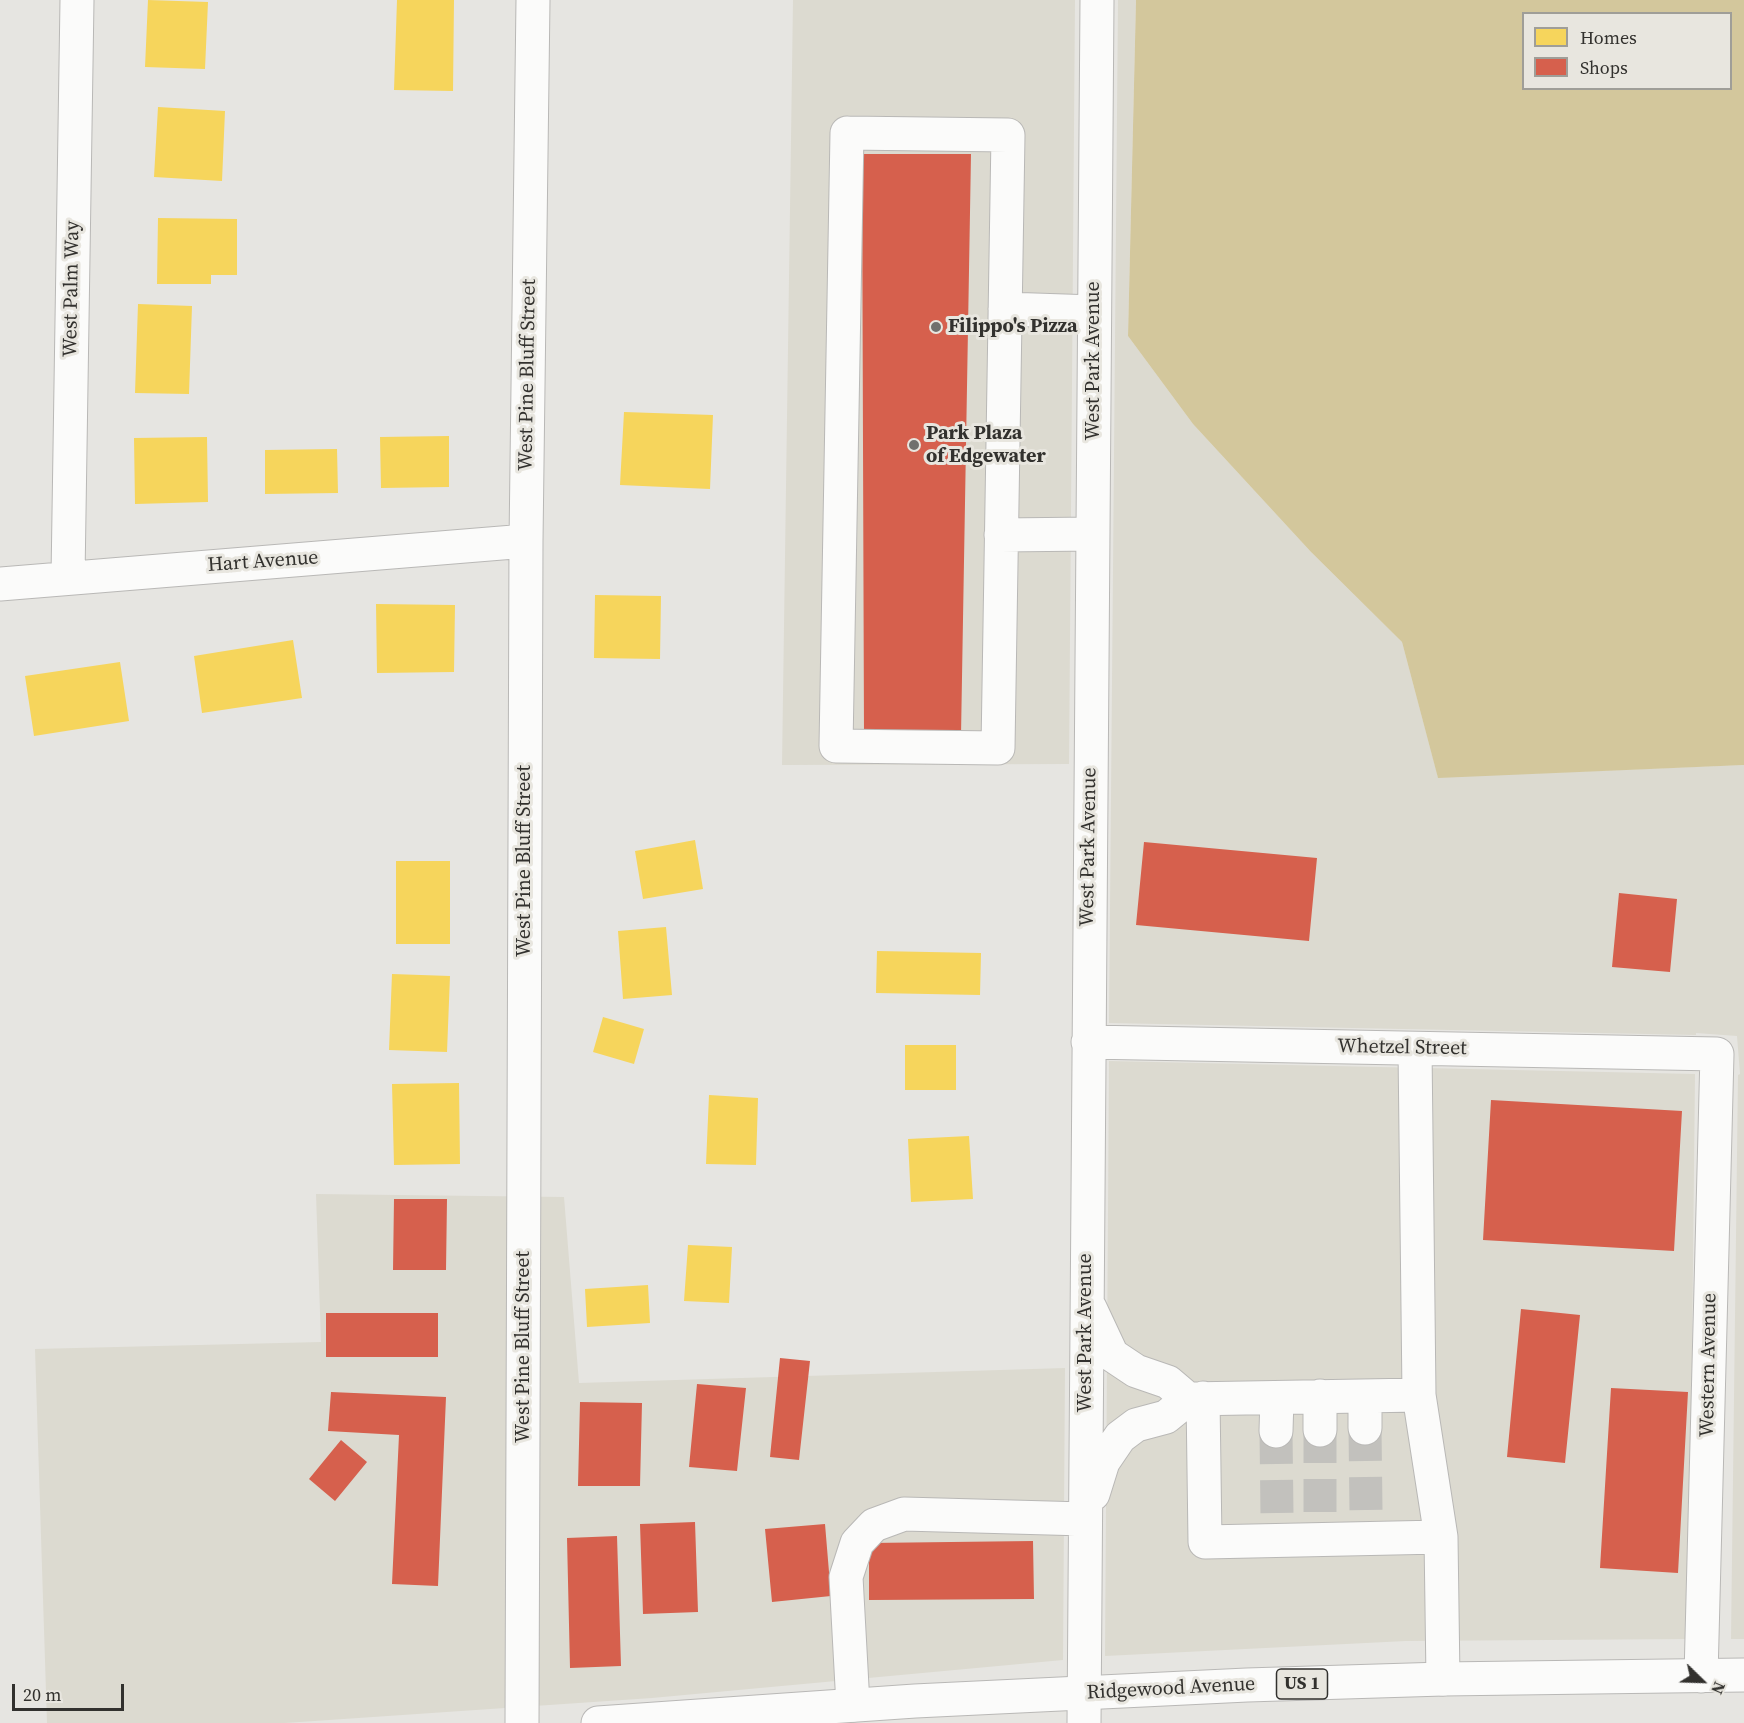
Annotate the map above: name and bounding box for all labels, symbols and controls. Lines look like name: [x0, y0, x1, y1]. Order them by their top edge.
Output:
legend: [1522, 12, 1732, 90]
text: Homes: [1580, 25, 1637, 50]
text: Shops: [1580, 55, 1628, 80]
street label: West Palm Way: [59, 221, 85, 357]
street label: West Pine Bluff Street: [514, 279, 542, 471]
street label: West Park Avenue: [1082, 281, 1106, 441]
place label: Filippo's Pizza: [948, 315, 1078, 339]
marker: Filippo's Pizza: [929, 320, 943, 334]
place label: Park Plaza of Edgewater: [926, 422, 1046, 469]
marker: Park Plaza of Edgewater: [907, 438, 921, 452]
street label: Hart Avenue: [207, 546, 319, 578]
street label: West Pine Bluff Street: [513, 765, 537, 957]
street label: West Park Avenue: [1076, 767, 1102, 927]
street label: Whetzel Street: [1337, 1035, 1467, 1061]
street label: West Pine Bluff Street: [512, 1251, 536, 1443]
street label: West Park Avenue: [1074, 1253, 1098, 1413]
street label: Western Avenue: [1696, 1293, 1722, 1437]
north arrow: [1672, 1651, 1732, 1711]
road number: US 1: [1276, 1669, 1328, 1699]
scale bar: [15, 1672, 128, 1710]
street label: Ridgewood Avenue: [1086, 1673, 1256, 1705]
text: N: [1706, 1678, 1731, 1698]
text: 20 m: [23, 1682, 61, 1707]

